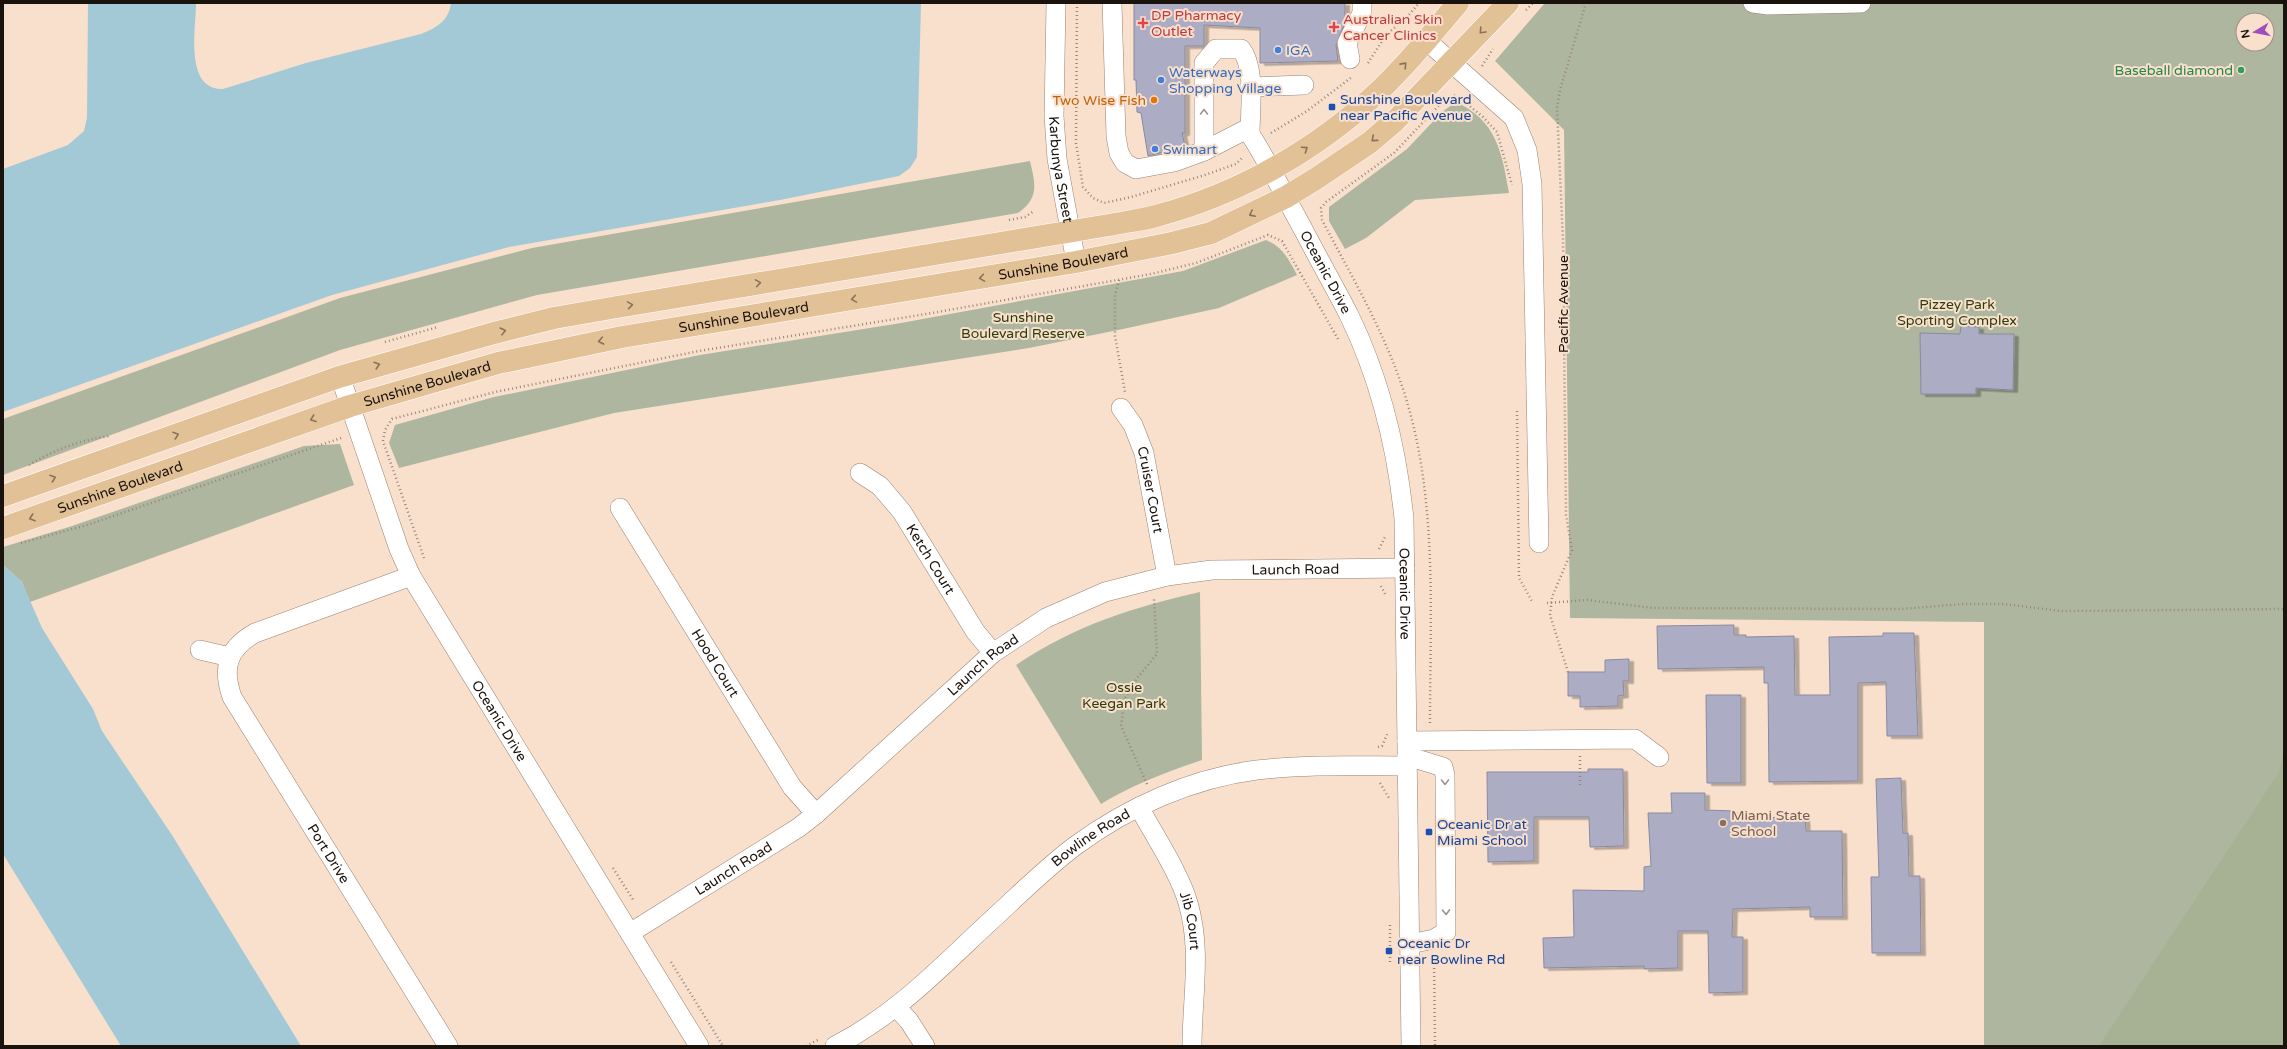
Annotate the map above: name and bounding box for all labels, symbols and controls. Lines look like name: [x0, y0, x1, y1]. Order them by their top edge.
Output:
place label: DP Pharmacy Outlet: [1151, 7, 1242, 40]
place label: Australian Skin Cancer Clinics: [1343, 11, 1442, 44]
north arrow: [2235, 12, 2275, 52]
marker: DP Pharmacy Outlet: [1138, 18, 1148, 28]
marker: Australian Skin Cancer Clinics: [1328, 21, 1340, 33]
one-way arrow: [1480, 27, 1487, 34]
text: N: [2238, 28, 2253, 39]
place label: IGA: [1286, 42, 1311, 59]
marker: IGA: [1273, 45, 1283, 55]
one-way arrow: [1399, 62, 1406, 70]
place label: Baseball diamond: [2115, 62, 2233, 79]
place label: Waterways Shopping Village: [1169, 64, 1281, 97]
marker: Baseball diamond: [2236, 65, 2246, 75]
marker: Waterways Shopping Village: [1156, 75, 1166, 85]
place label: Sunshine Boulevard near Pacific Avenue: [1340, 91, 1472, 124]
place label: Two Wise Fish: [1052, 92, 1146, 109]
marker: Two Wise Fish: [1149, 95, 1159, 105]
marker: Sunshine Boulevard near Pacific Avenue: [1327, 102, 1337, 112]
one-way arrow: [1200, 109, 1208, 115]
street label: Karbunya Street: [1046, 116, 1077, 225]
one-way arrow: [1371, 134, 1379, 141]
place label: Swimart: [1163, 141, 1218, 158]
marker: Swimart: [1150, 144, 1160, 154]
one-way arrow: [1301, 147, 1308, 154]
one-way arrow: [1248, 210, 1256, 217]
street label: Oceanic Drive: [1297, 227, 1355, 316]
street label: Sunshine Boulevard: [997, 243, 1130, 283]
street label: Pacific Avenue: [1555, 255, 1572, 353]
one-way arrow: [979, 273, 985, 282]
one-way arrow: [755, 280, 762, 288]
one-way arrow: [851, 294, 857, 303]
park label: Pizzey Park Sporting Complex: [1897, 296, 2017, 329]
street label: Sunshine Boulevard: [677, 298, 810, 336]
one-way arrow: [627, 301, 633, 310]
park label: Sunshine Boulevard Reserve: [961, 309, 1085, 342]
one-way arrow: [500, 327, 506, 335]
one-way arrow: [598, 336, 604, 345]
street label: Sunshine Boulevard: [361, 357, 493, 410]
one-way arrow: [374, 361, 381, 370]
one-way arrow: [310, 414, 317, 422]
one-way arrow: [172, 431, 179, 440]
street label: Cruiser Court: [1134, 443, 1167, 535]
street label: Sunshine Boulevard: [55, 457, 185, 517]
one-way arrow: [49, 474, 56, 483]
one-way arrow: [29, 513, 36, 522]
street label: Ketch Court: [903, 521, 959, 598]
street label: Oceanic Drive: [1396, 548, 1414, 640]
street label: Launch Road: [1251, 560, 1339, 578]
street label: Hood Court: [688, 626, 743, 701]
street label: Launch Road: [944, 630, 1022, 699]
street label: Oceanic Drive: [468, 677, 531, 764]
park label: Ossie Keegan Park: [1082, 679, 1166, 712]
one-way arrow: [1441, 779, 1449, 785]
street label: Bowline Road: [1048, 805, 1133, 870]
place label: Miami State School: [1731, 807, 1810, 840]
place label: Oceanic Dr at Miami School: [1437, 816, 1528, 849]
marker: Miami State School: [1718, 818, 1728, 828]
street label: Port Drive: [304, 821, 354, 886]
marker: Oceanic Dr at Miami School: [1424, 827, 1434, 837]
street label: Launch Road: [692, 838, 775, 899]
street label: Jib Court: [1176, 889, 1204, 951]
one-way arrow: [1442, 909, 1450, 915]
place label: Oceanic Dr near Bowline Rd: [1397, 935, 1505, 968]
marker: Oceanic Dr near Bowline Rd: [1384, 946, 1394, 956]

